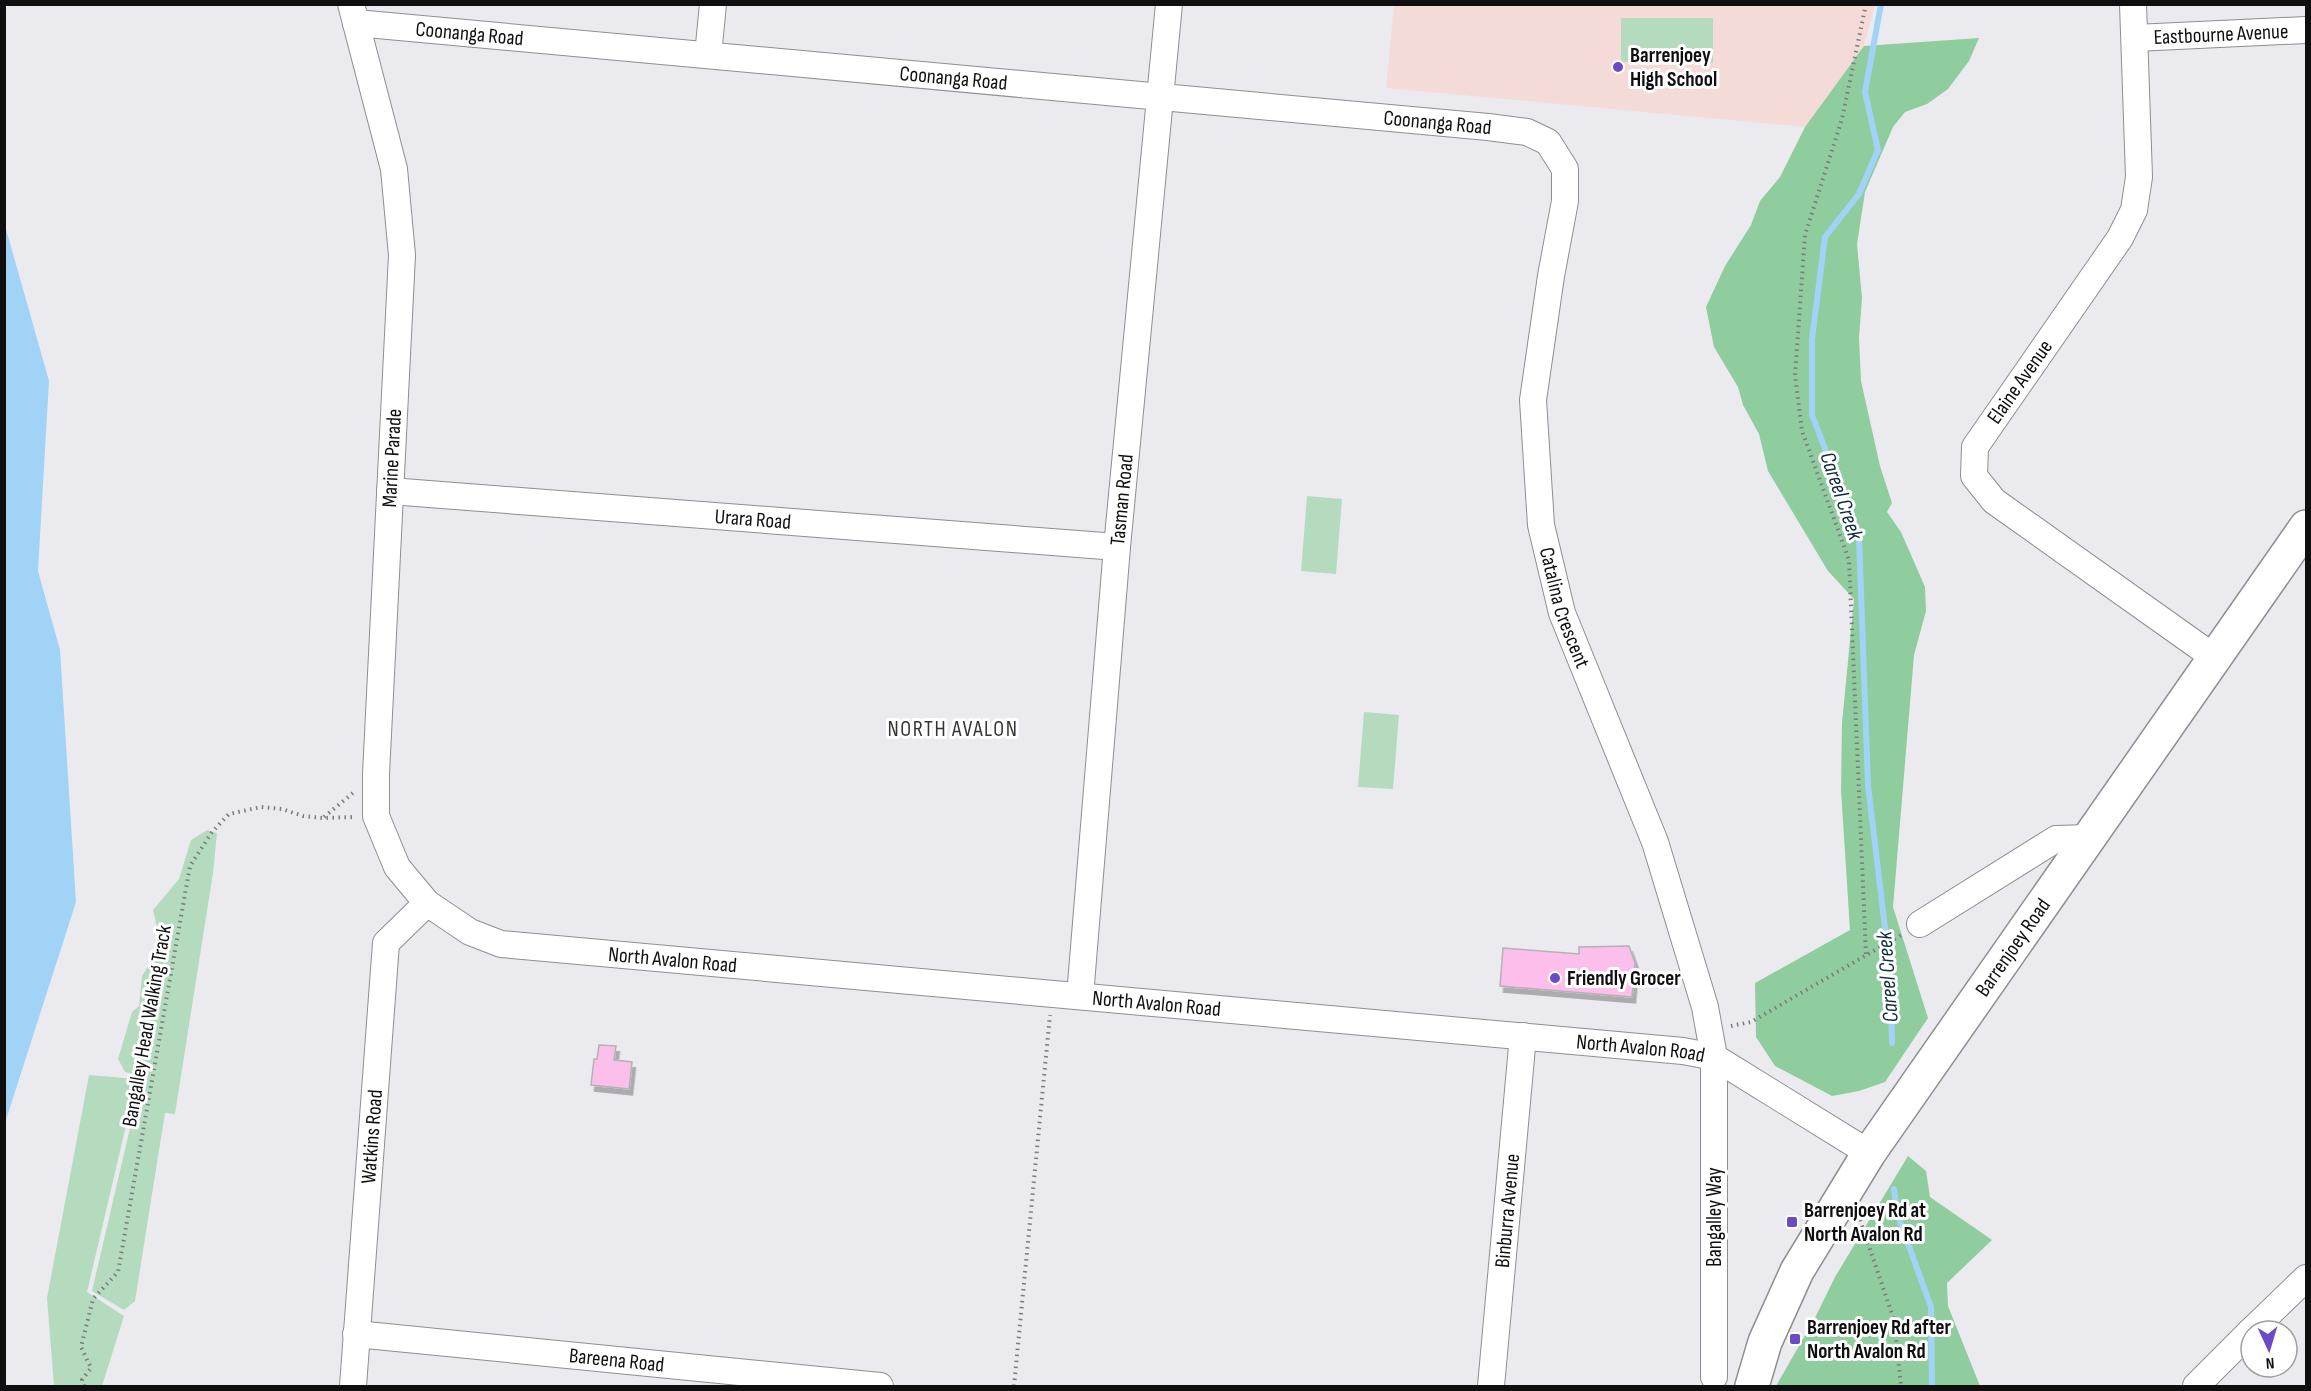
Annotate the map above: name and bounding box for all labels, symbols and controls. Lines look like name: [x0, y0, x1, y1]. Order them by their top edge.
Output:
street label: Coonanga Road: [415, 16, 524, 51]
street label: Eastbourne Avenue: [2153, 18, 2289, 50]
place label: Barrenjoey High School: [1630, 43, 1717, 92]
marker: Barrenjoey High School: [1611, 60, 1625, 74]
street label: Coonanga Road: [899, 61, 1008, 95]
street label: Coonanga Road: [1382, 105, 1492, 140]
street label: Elaine Avenue: [1982, 335, 2058, 429]
street label: Marine Parade: [377, 408, 407, 508]
water label: Careel Creek: [1813, 448, 1869, 544]
street label: Tasman Road: [1105, 453, 1138, 547]
street label: Urara Road: [714, 504, 792, 534]
street label: Catalina Crescent: [1534, 545, 1595, 671]
district label: NORTH AVALON: [888, 716, 1018, 743]
street label: Barrenjoey Road: [1970, 893, 2056, 1001]
street label: Bangalley Head Walking Track: [117, 923, 177, 1129]
water label: Careel Creek: [1871, 930, 1905, 1023]
street label: North Avalon Road: [607, 941, 738, 978]
place label: Friendly Grocer: [1567, 966, 1681, 991]
marker: Friendly Grocer: [1548, 971, 1562, 985]
street label: North Avalon Road: [1091, 985, 1222, 1022]
street label: North Avalon Road: [1575, 1029, 1707, 1067]
street label: Watkins Road: [356, 1089, 388, 1185]
street label: Binburra Avenue: [1489, 1153, 1525, 1269]
street label: Bangalley Way: [1702, 1167, 1727, 1267]
place label: Barrenjoey Rd at North Avalon Rd: [1804, 1198, 1926, 1247]
marker: Barrenjoey Rd at North Avalon Rd: [1785, 1215, 1799, 1229]
place label: Barrenjoey Rd after North Avalon Rd: [1807, 1315, 1952, 1364]
north arrow: [2239, 1319, 2299, 1379]
marker: Barrenjoey Rd after North Avalon Rd: [1788, 1332, 1802, 1346]
street label: Bareena Road: [568, 1343, 666, 1377]
text: N: [2265, 1353, 2275, 1372]

